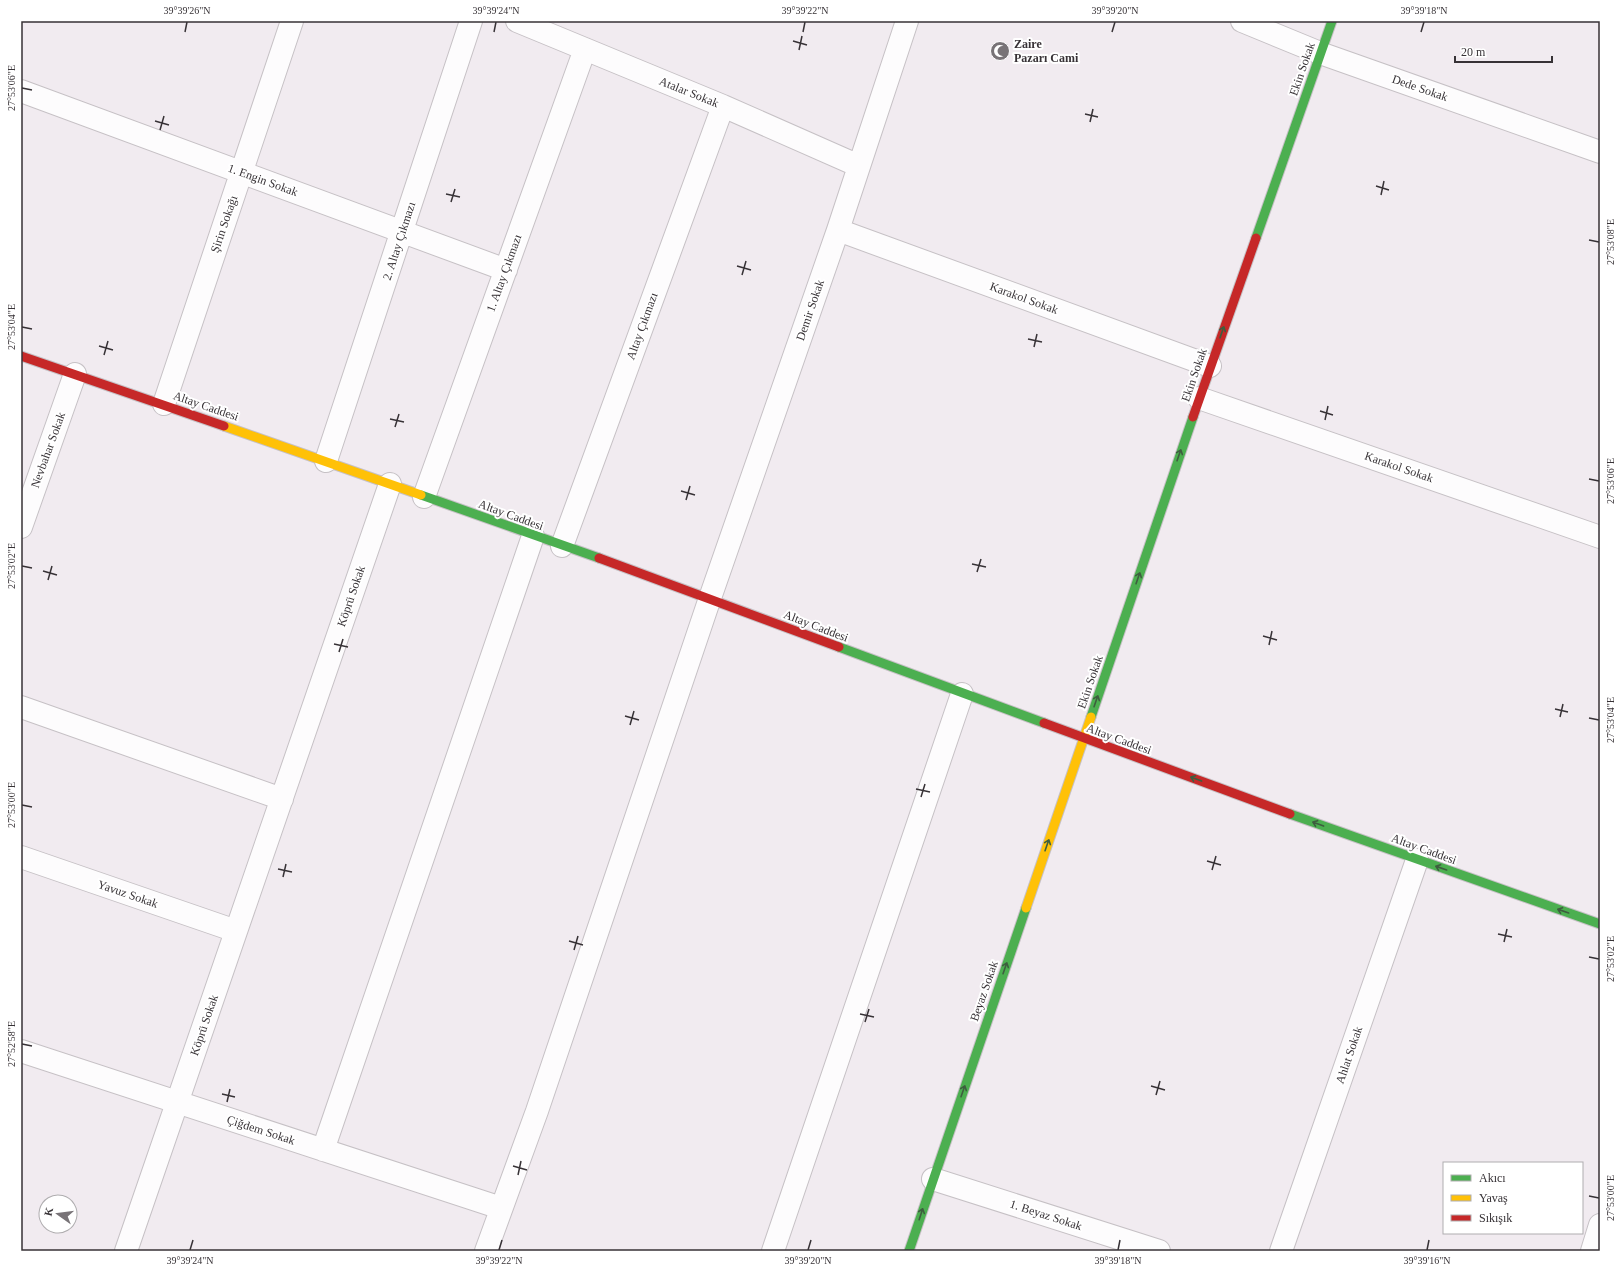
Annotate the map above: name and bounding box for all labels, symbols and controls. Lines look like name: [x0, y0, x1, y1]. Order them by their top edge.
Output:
text: 39°39'26"N: [163, 5, 211, 16]
text: 39°39'24"N: [472, 5, 520, 16]
text: 39°39'22"N: [781, 5, 829, 16]
text: 39°39'20"N: [1091, 5, 1139, 16]
text: 39°39'18"N: [1400, 5, 1448, 16]
place label: Zaire Pazarı Cami: [1014, 37, 1079, 65]
scale bar: [1455, 38, 1552, 64]
mosque icon: Zaire Pazarı Cami: [989, 40, 1011, 62]
street label: Ekin Sokak: [1286, 40, 1318, 98]
text: 20 m: [1461, 45, 1486, 59]
text: 27°53'06"E: [6, 65, 17, 111]
street label: Dede Sokak: [1390, 72, 1450, 104]
street label: Atalar Sokak: [657, 74, 721, 110]
street label: 1. Engin Sokak: [226, 161, 300, 199]
street label: Şirin Sokağı: [208, 193, 241, 254]
street label: 2. Altay Çıkmazı: [380, 199, 418, 282]
text: 27°53'08"E: [1605, 219, 1616, 265]
street label: 1. Altay Çıkmazı: [483, 232, 525, 314]
street label: Demir Sokak: [793, 278, 827, 342]
street label: Karakol Sokak: [988, 279, 1060, 317]
street label: Altay Çıkmazı: [623, 290, 661, 361]
text: 27°53'04"E: [6, 304, 17, 350]
one-way arrow: [1219, 326, 1226, 339]
street label: Ekin Sokak: [1178, 346, 1210, 404]
street label: Altay Caddesi: [171, 388, 241, 424]
street label: Nevbahar Sokak: [28, 410, 68, 490]
street label: Karakol Sokak: [1363, 449, 1435, 485]
one-way arrow: [1176, 450, 1184, 462]
text: 27°53'06"E: [1605, 458, 1616, 504]
street label: Altay Caddesi: [477, 497, 546, 533]
text: 27°53'02"E: [6, 543, 17, 589]
street label: Köprü Sokak: [334, 564, 368, 628]
one-way arrow: [1134, 573, 1142, 585]
street label: Altay Caddesi: [782, 607, 851, 645]
street label: Ekin Sokak: [1074, 653, 1106, 711]
one-way arrow: [1093, 695, 1100, 708]
text: 27°53'04"E: [1605, 697, 1616, 743]
street label: Altay Caddesi: [1085, 721, 1154, 757]
one-way arrow: [1191, 775, 1203, 783]
text: 27°53'00"E: [6, 782, 17, 828]
one-way arrow: [1312, 820, 1325, 827]
street label: Altay Caddesi: [1390, 831, 1459, 867]
one-way arrow: [1044, 838, 1051, 851]
one-way arrow: [1434, 864, 1447, 871]
street label: Yavuz Sokak: [96, 877, 160, 911]
one-way arrow: [1557, 907, 1570, 914]
text: 27°53'02"E: [1605, 936, 1616, 982]
street label: Beyaz Sokak: [967, 959, 1001, 1023]
one-way arrow: [1002, 961, 1009, 974]
street label: Köprü Sokak: [187, 993, 221, 1057]
text: 27°52'58"E: [6, 1021, 17, 1067]
street label: Ahlat Sokak: [1333, 1025, 1365, 1085]
one-way arrow: [960, 1084, 967, 1097]
street label: Çiğdem Sokak: [225, 1112, 297, 1148]
legend: [1443, 1162, 1583, 1234]
text: Akıcı: [1479, 1171, 1506, 1185]
text: 27°53'00"E: [1605, 1175, 1616, 1221]
text: Yavaş: [1479, 1191, 1508, 1205]
north arrow: [38, 1194, 78, 1234]
street label: 1. Beyaz Sokak: [1008, 1197, 1084, 1233]
text: K: [41, 1206, 55, 1217]
one-way arrow: [918, 1208, 926, 1220]
text: Sıkışık: [1479, 1211, 1512, 1225]
text: 39°39'24"N: [166, 1255, 214, 1266]
text: 39°39'22"N: [475, 1255, 523, 1266]
text: 39°39'20"N: [784, 1255, 832, 1266]
text: 39°39'18"N: [1094, 1255, 1142, 1266]
text: 39°39'16"N: [1403, 1255, 1451, 1266]

